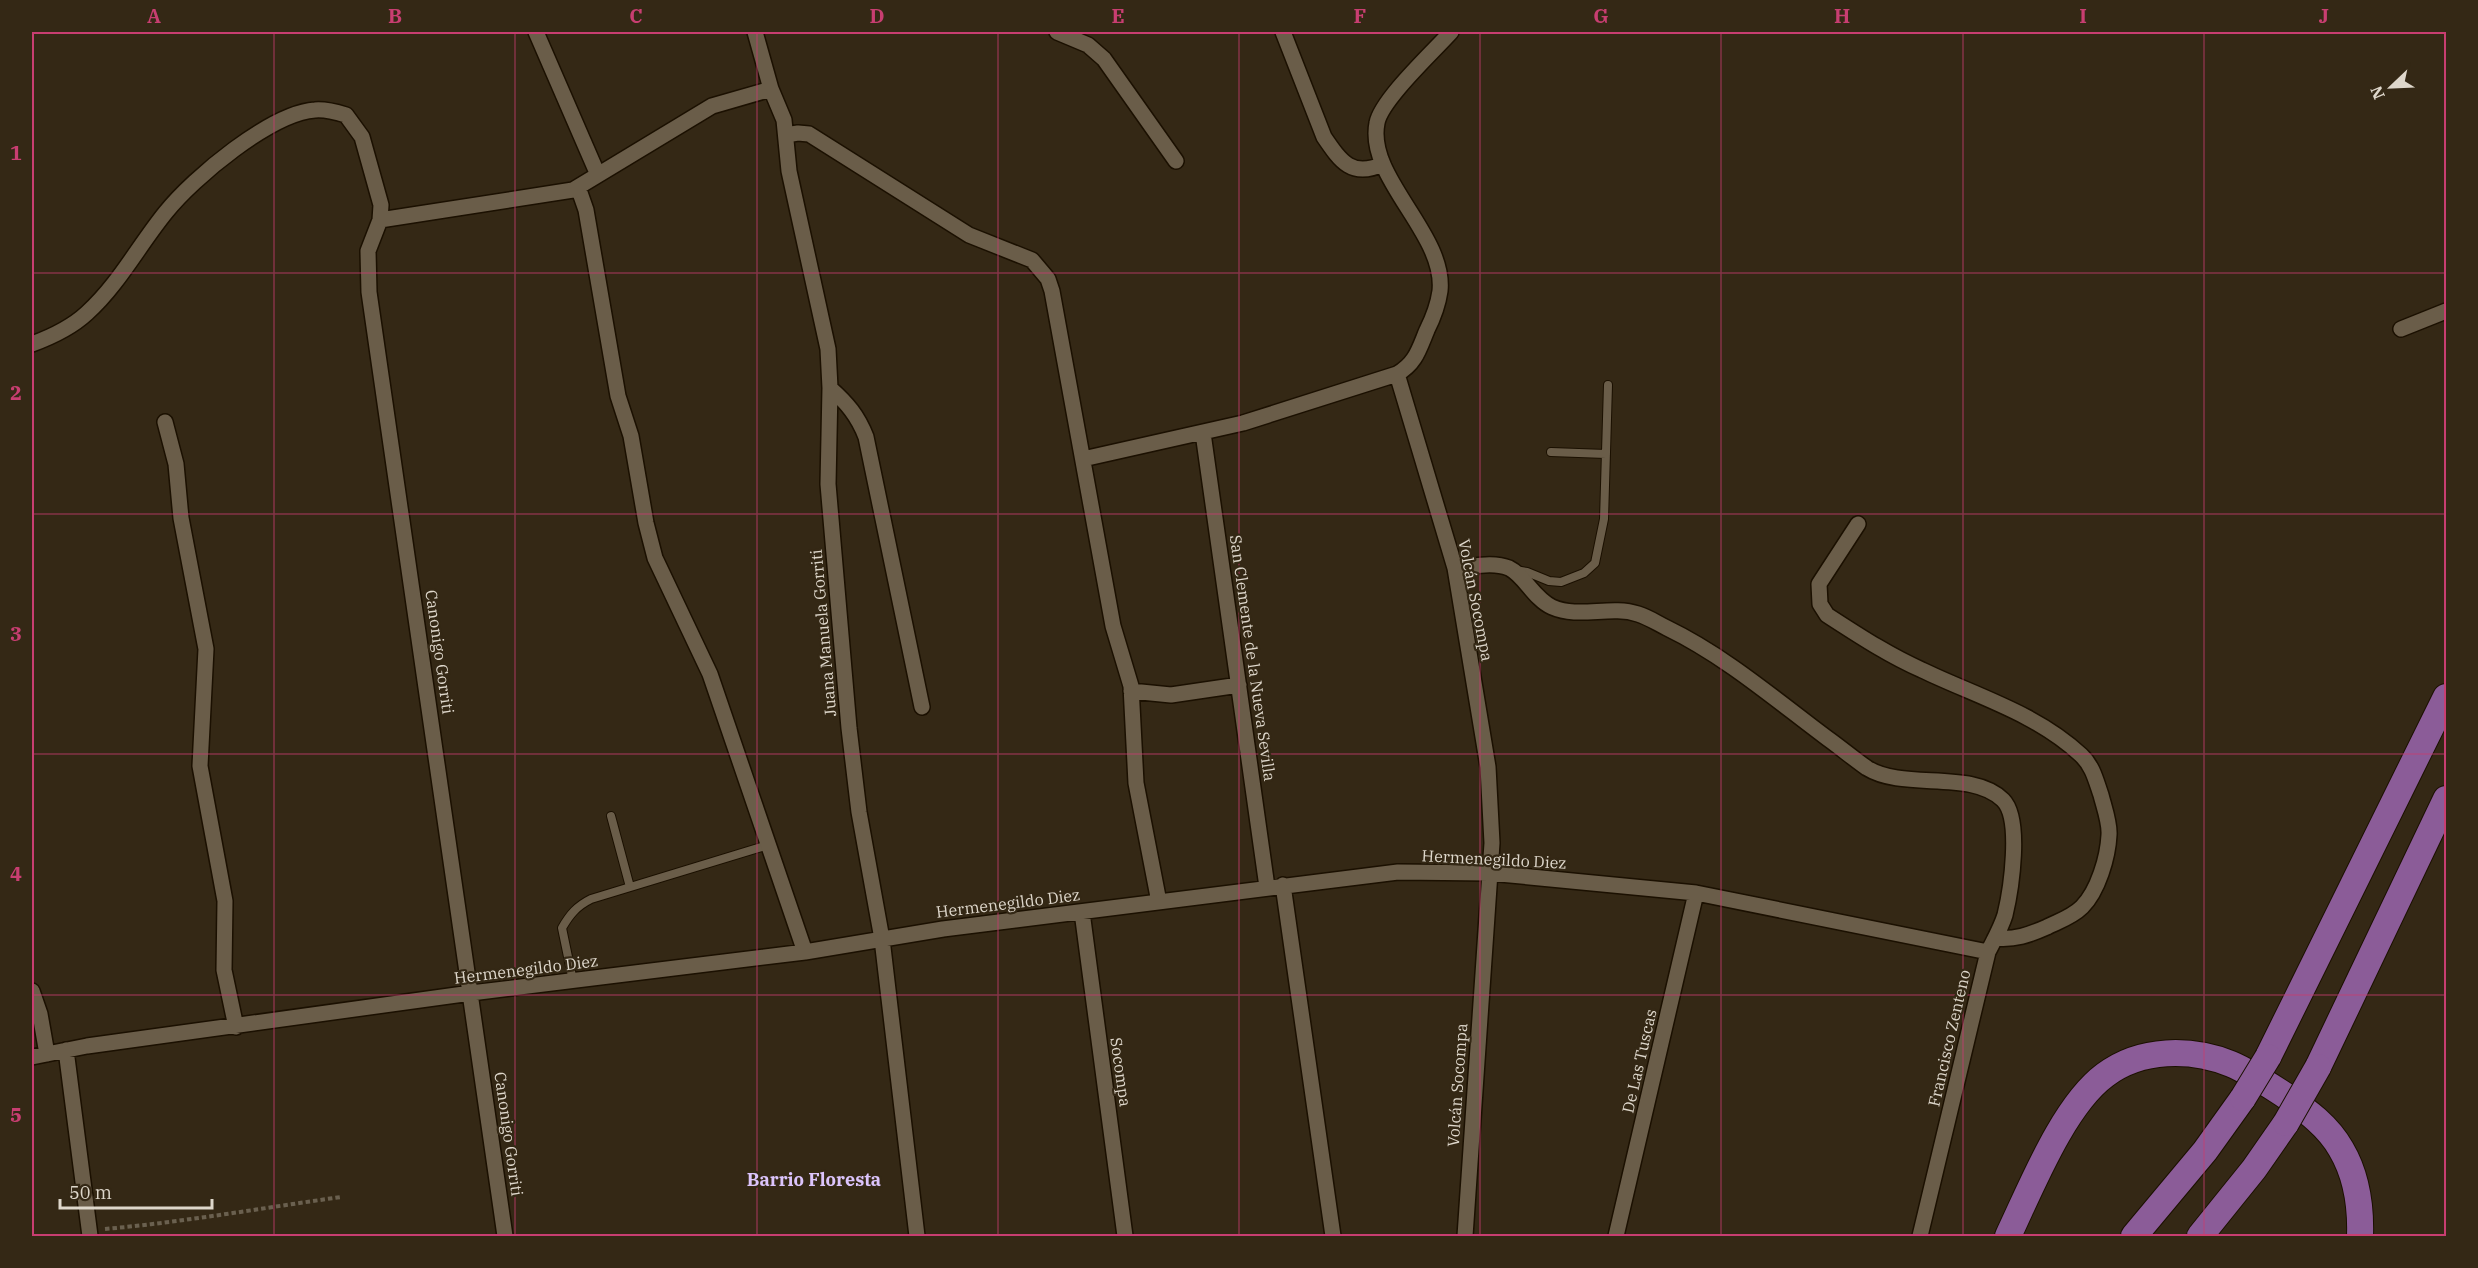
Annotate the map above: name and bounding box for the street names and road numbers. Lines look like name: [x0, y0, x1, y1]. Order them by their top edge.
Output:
street label: San Clemente de la Nueva Sevilla: [1226, 533, 1280, 783]
street label: Volcán Socompa: [1454, 537, 1498, 663]
street label: Juana Manuela Gorriti: [806, 549, 840, 717]
street label: Canonigo Gorriti: [421, 589, 459, 715]
street label: Hermenegildo Diez: [1421, 845, 1567, 873]
street label: Hermenegildo Diez: [935, 884, 1081, 922]
street label: Hermenegildo Diez: [453, 950, 599, 988]
street label: Francisco Zenteno: [1924, 968, 1974, 1108]
street label: De Las Tuscas: [1617, 1007, 1661, 1115]
street label: Volcán Socompa: [1443, 1022, 1471, 1148]
street label: Socompa: [1106, 1036, 1136, 1108]
street label: Canonigo Gorriti: [490, 1071, 528, 1197]

